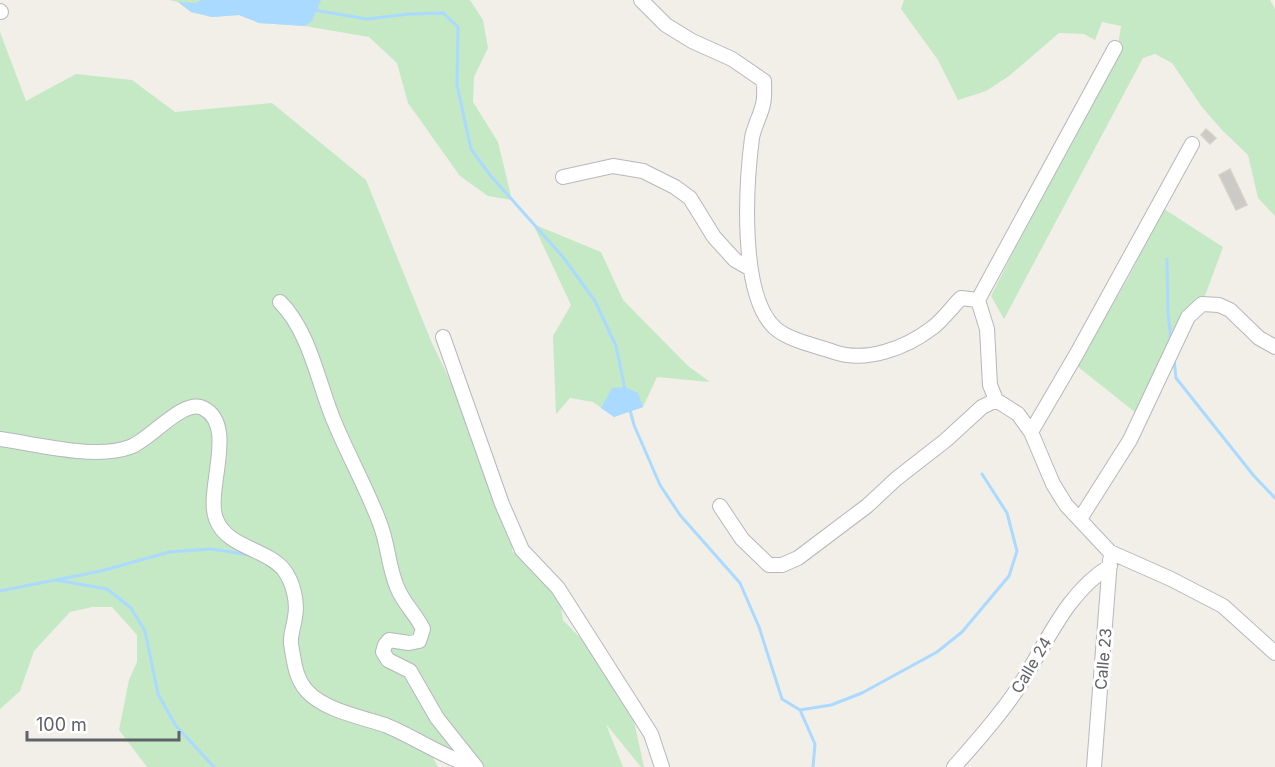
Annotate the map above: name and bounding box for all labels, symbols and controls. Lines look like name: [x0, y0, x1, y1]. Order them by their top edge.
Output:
street label: Calle 23: [1090, 627, 1116, 691]
street label: Calle 24: [1006, 633, 1056, 697]
scale bar: [27, 704, 178, 742]
text: 100 m: [36, 714, 87, 735]

